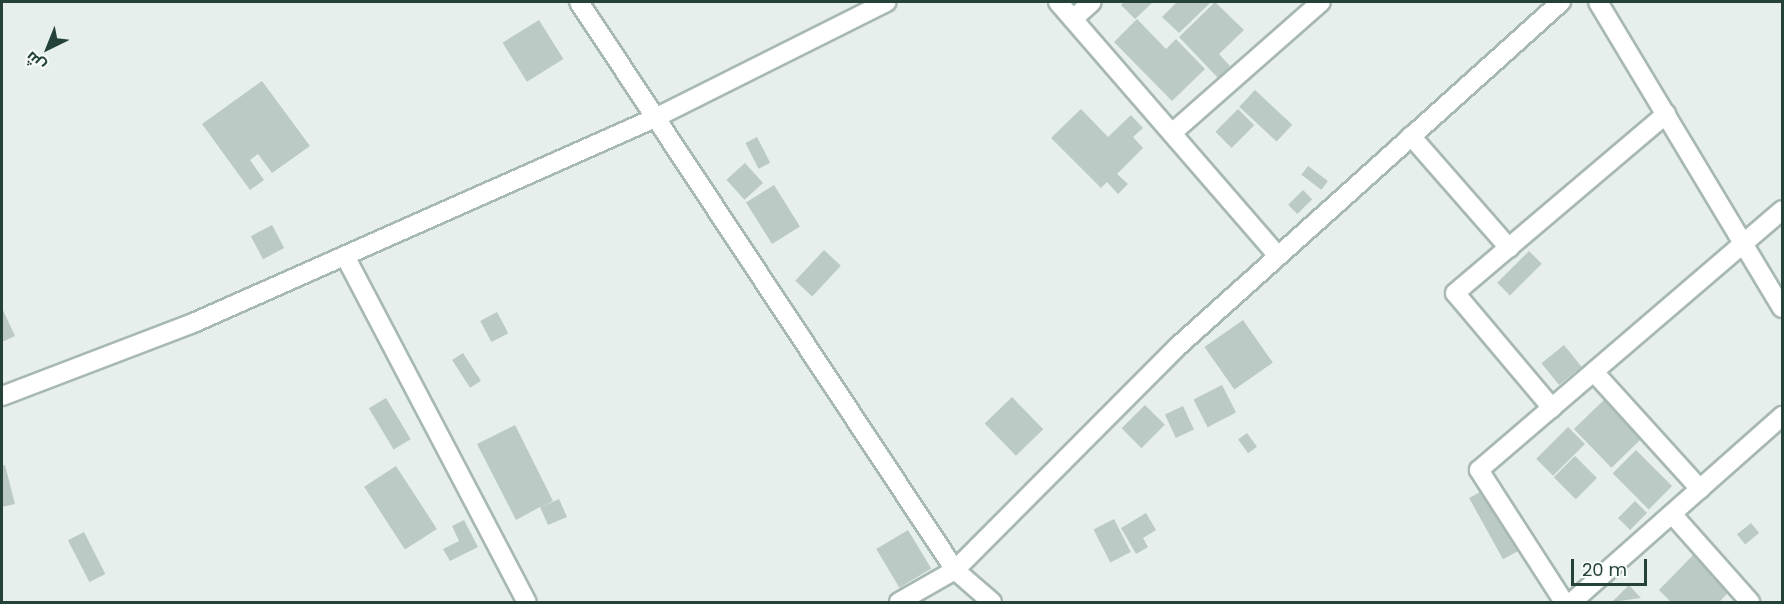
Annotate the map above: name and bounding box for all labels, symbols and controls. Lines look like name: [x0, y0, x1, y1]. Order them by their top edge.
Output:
north arrow: [18, 18, 78, 78]
text: ش: [20, 46, 51, 77]
scale bar: [1574, 547, 1650, 585]
text: 20 m: [1582, 557, 1627, 582]

